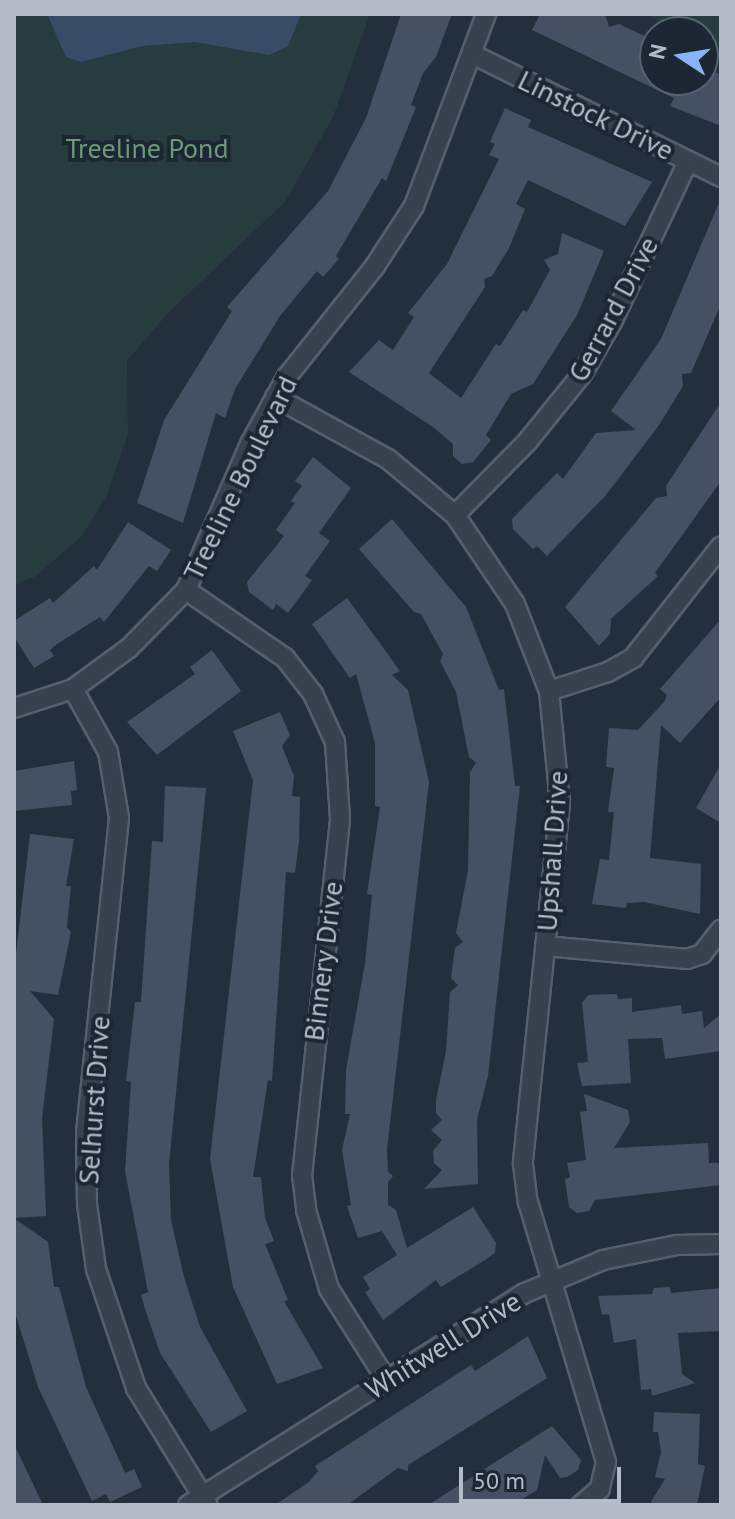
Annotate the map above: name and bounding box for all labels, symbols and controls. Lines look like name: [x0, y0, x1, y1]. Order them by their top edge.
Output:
north arrow: [639, 16, 719, 96]
text: N: [642, 41, 673, 61]
street label: Linstock Drive: [512, 63, 680, 167]
park label: Treeline Pond: [66, 131, 228, 165]
street label: Gerrard Drive: [561, 231, 665, 387]
street label: Treeline Boulevard: [176, 370, 304, 586]
street label: Upshall Drive: [530, 770, 574, 932]
street label: Binnery Drive: [296, 879, 350, 1043]
street label: Selhurst Drive: [71, 1015, 117, 1185]
street label: Whitwell Drive: [359, 1284, 527, 1406]
scale bar: [463, 1451, 625, 1501]
text: 50 m: [473, 1465, 525, 1496]

